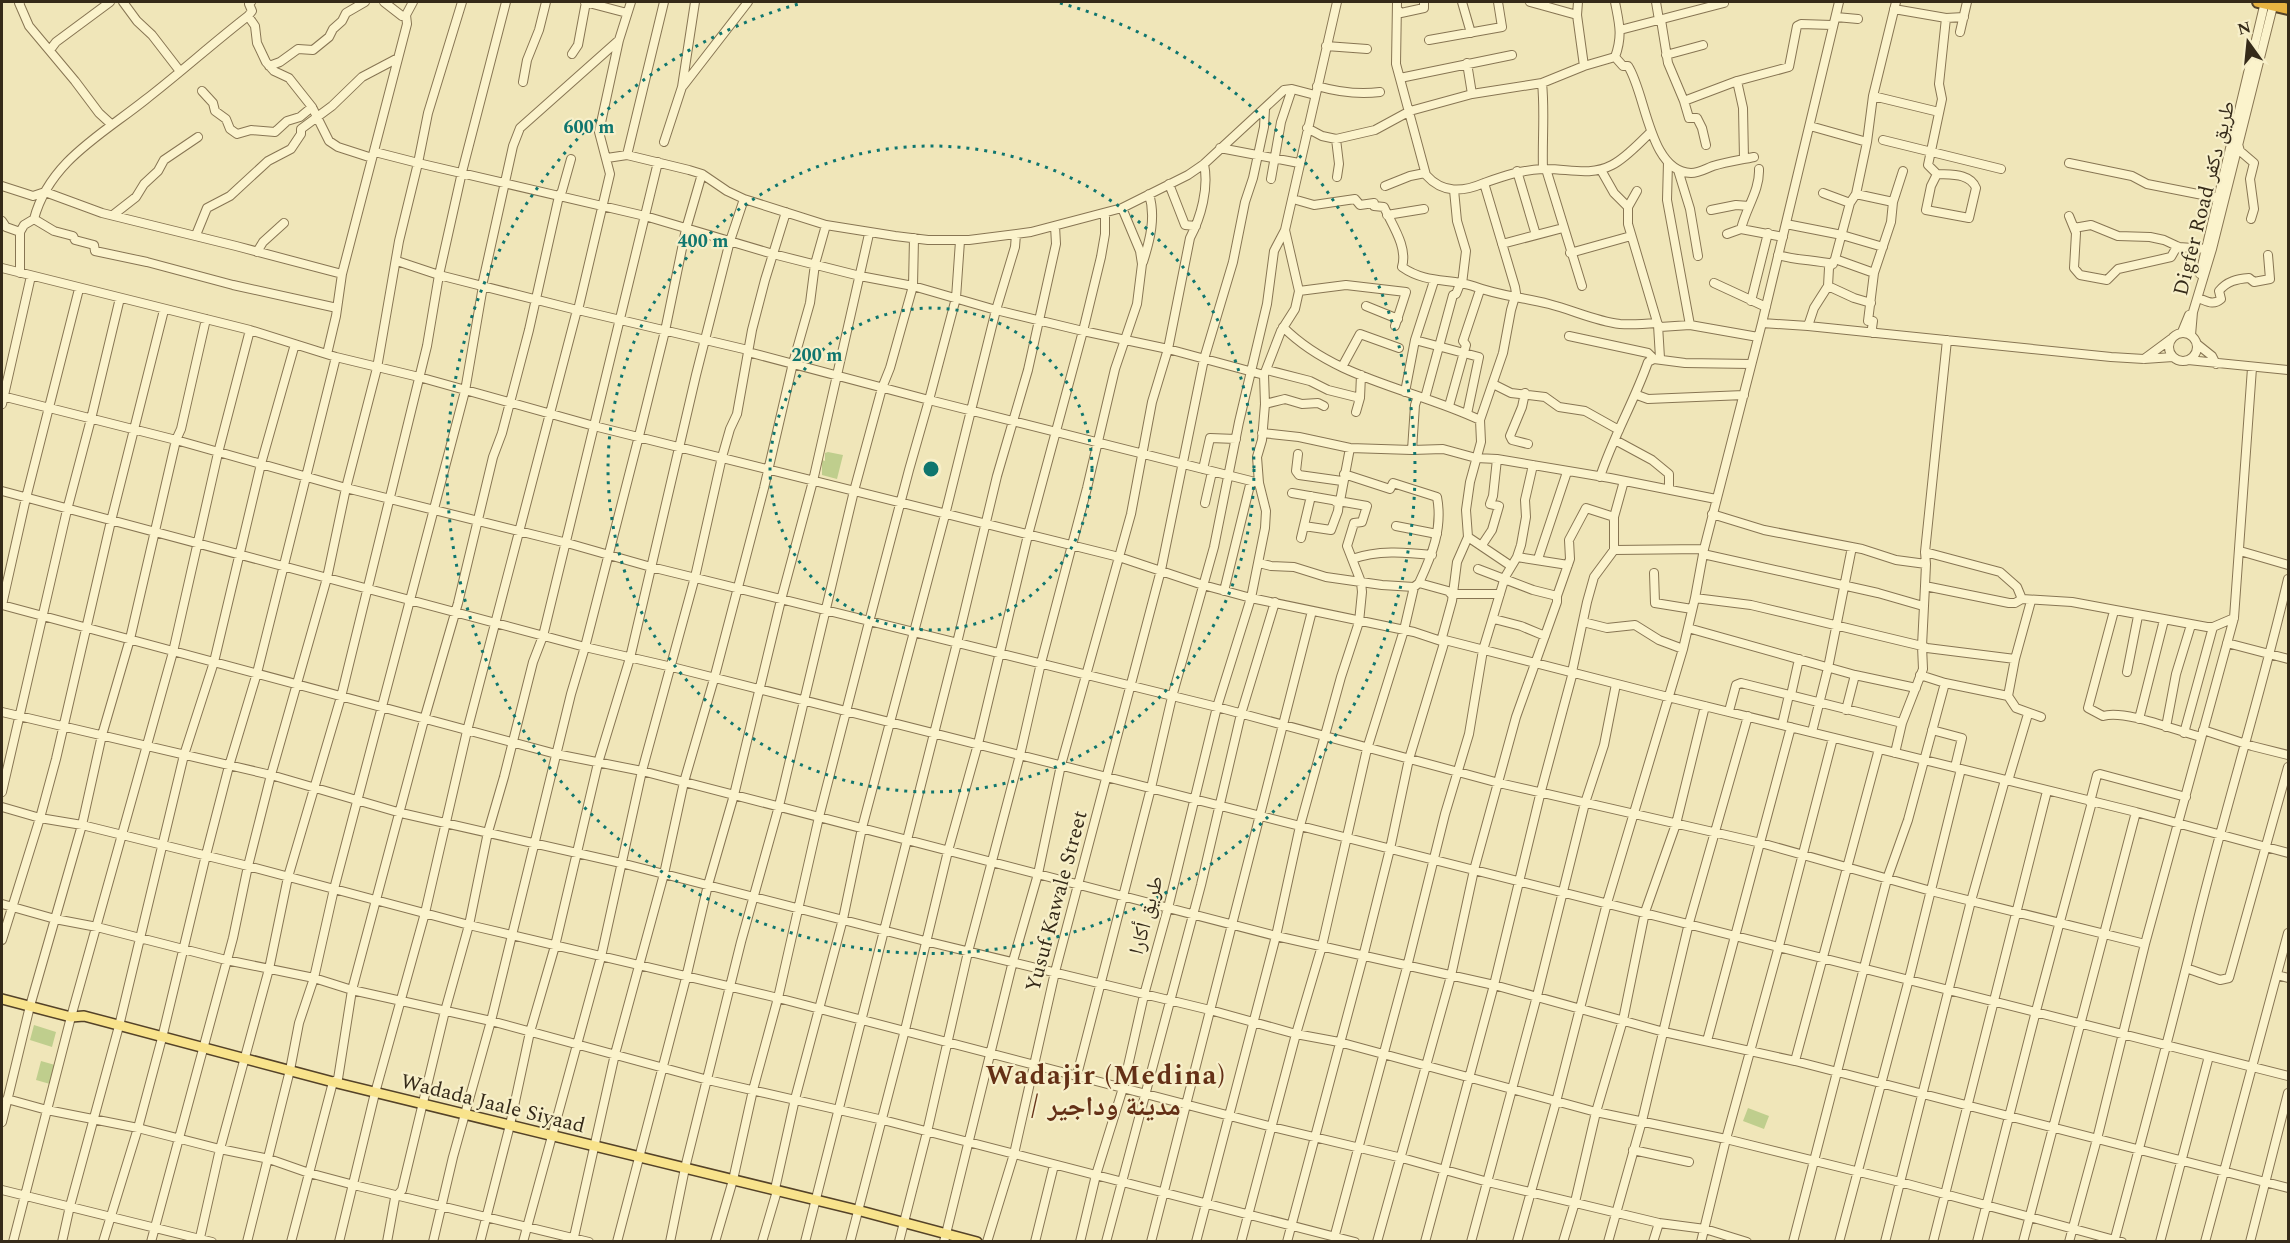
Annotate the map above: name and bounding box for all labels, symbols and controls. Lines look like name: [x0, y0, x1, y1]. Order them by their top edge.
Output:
north arrow: [2218, 12, 2278, 72]
text: N: [2235, 15, 2254, 42]
street label: Digfer Road طريق دكفر: [2165, 97, 2245, 299]
text: 600 m: [563, 114, 615, 141]
text: 400 m: [677, 228, 729, 255]
text: 200 m: [791, 342, 843, 369]
centre of rings: [921, 459, 941, 479]
street label: Yusuf Kawale Street: [1017, 807, 1097, 996]
street label: طريق أكارا: [1121, 872, 1173, 958]
district label: Wadajir (Medina) / مدينة وداجير: [986, 1055, 1226, 1128]
street label: Wadada Jaale Siyaad: [397, 1066, 589, 1142]

